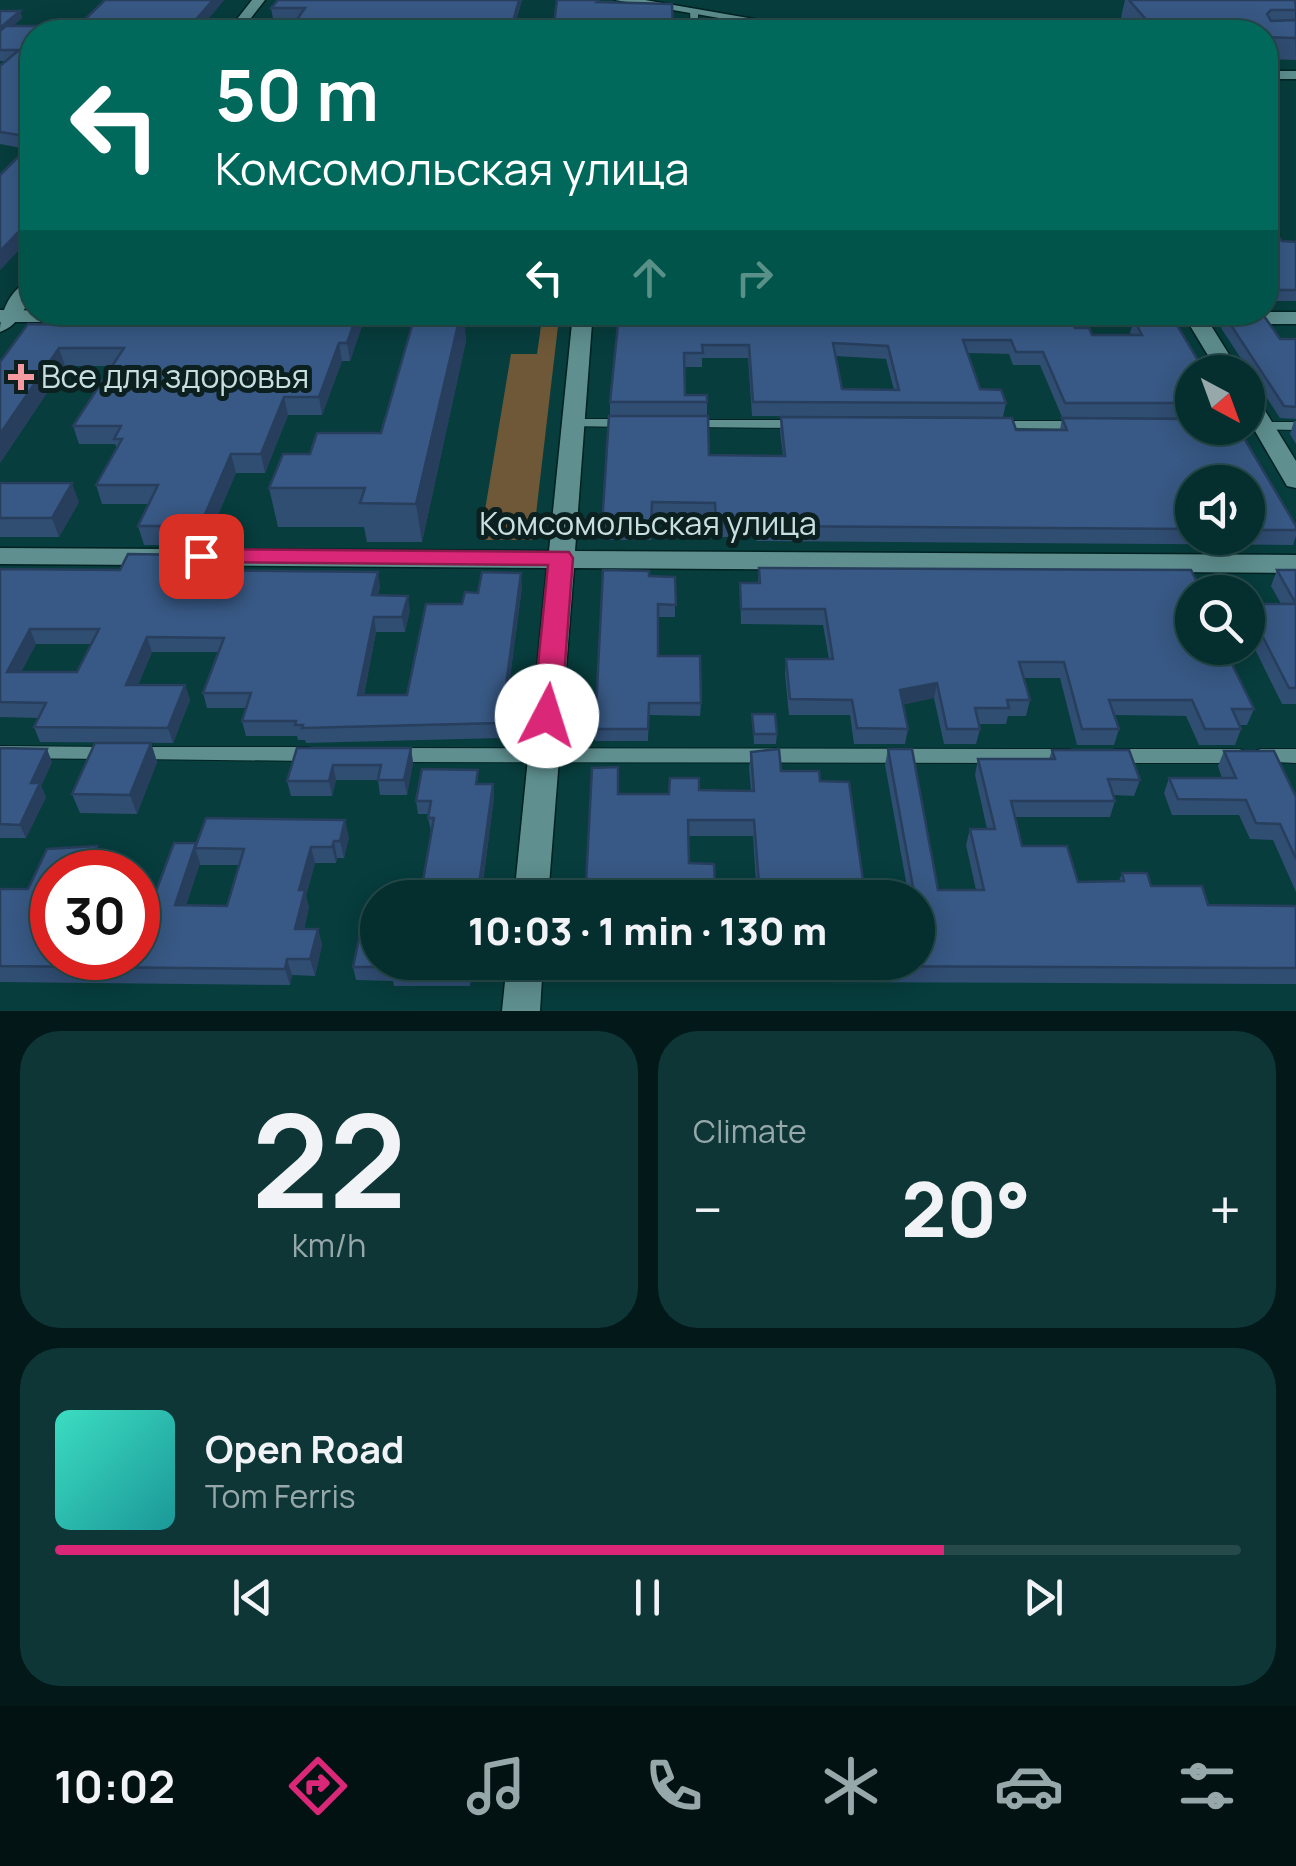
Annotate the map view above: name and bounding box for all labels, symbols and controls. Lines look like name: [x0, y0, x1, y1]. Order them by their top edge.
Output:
text: 50 m: [215, 46, 379, 142]
icon: left: [50, 60, 180, 190]
text: Комсомольская улица: [215, 137, 689, 199]
icon: left: [517, 250, 572, 305]
icon: ahead: [622, 250, 677, 305]
icon: right: [727, 250, 782, 305]
place label: Все для здоровья: [41, 354, 309, 398]
north arrow: [1175, 355, 1265, 445]
map controls: [1175, 355, 1265, 665]
marker: Все для здоровья: [10, 366, 32, 388]
button: sound: [1175, 465, 1265, 555]
street label: Комсомольская улица: [479, 501, 817, 545]
pin: [159, 514, 244, 599]
icon: arrive: [174, 529, 229, 584]
button: search: [1175, 575, 1265, 665]
position arrow: [495, 664, 599, 768]
speed limit sign: 30: [30, 850, 160, 980]
text: 10:03 · 1 min · 130 m: [468, 904, 827, 956]
text: 22: [252, 1069, 406, 1247]
text: Climate: [693, 1109, 807, 1153]
text: 20°: [901, 1157, 1031, 1260]
text: −: [693, 1171, 723, 1247]
text: +: [1209, 1171, 1241, 1247]
text: km/h: [292, 1223, 366, 1267]
text: Open Road: [205, 1422, 404, 1474]
text: Tom Ferris: [205, 1474, 356, 1518]
icon: previous: [225, 1570, 280, 1625]
icon: pause: [620, 1570, 675, 1625]
icon: next: [1016, 1570, 1071, 1625]
icon: directions: [283, 1751, 353, 1821]
icon: music: [461, 1751, 531, 1821]
icon: phone: [639, 1751, 709, 1821]
icon: climate: [816, 1751, 886, 1821]
icon: car: [994, 1751, 1064, 1821]
icon: filters: [1172, 1751, 1242, 1821]
text: 10:02: [54, 1755, 175, 1817]

